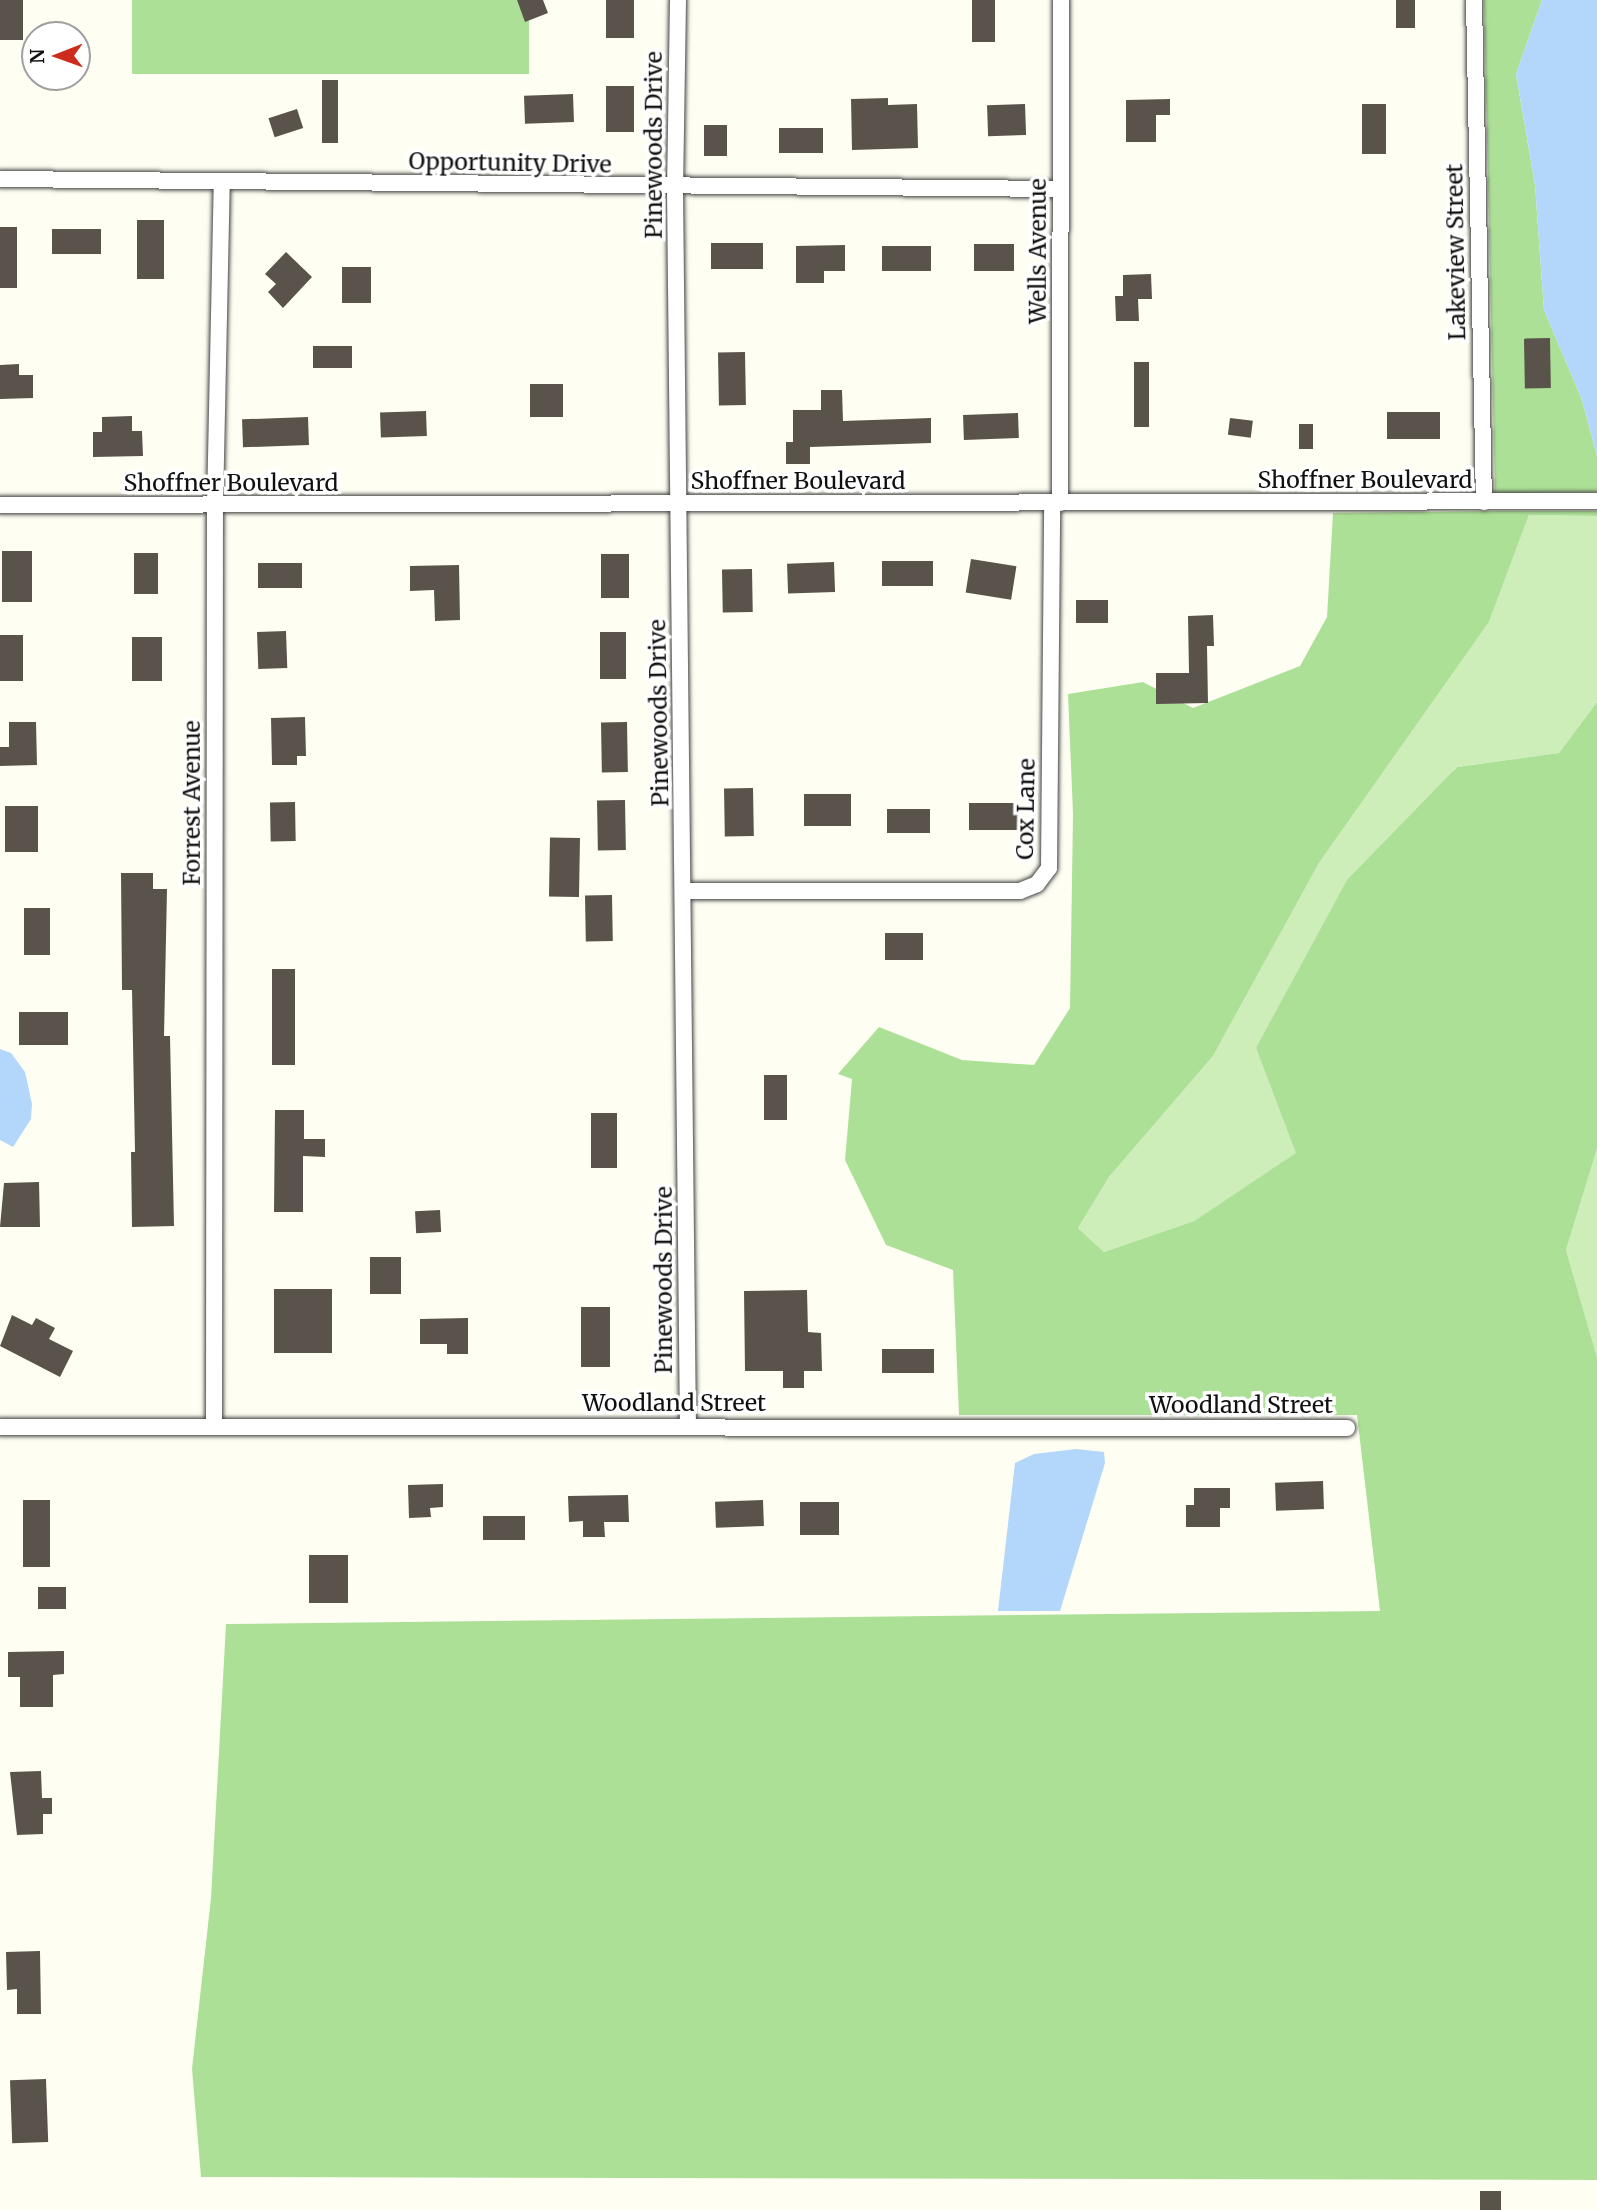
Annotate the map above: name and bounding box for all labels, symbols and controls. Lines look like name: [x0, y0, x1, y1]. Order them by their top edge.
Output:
north arrow: [21, 21, 91, 91]
text: N: [25, 49, 49, 64]
street label: Pinewoods Drive: [640, 51, 668, 239]
street label: Opportunity Drive: [408, 147, 612, 179]
street label: Lakeview Street: [1441, 163, 1471, 341]
street label: Wells Avenue: [1024, 178, 1052, 324]
street label: Shoffner Boulevard: [1258, 466, 1472, 494]
street label: Shoffner Boulevard: [691, 467, 905, 495]
street label: Shoffner Boulevard: [124, 469, 338, 497]
street label: Pinewoods Drive: [644, 619, 674, 807]
street label: Forrest Avenue: [178, 720, 206, 886]
street label: Cox Lane: [1011, 758, 1041, 860]
street label: Pinewoods Drive: [650, 1186, 678, 1374]
street label: Woodland Street: [582, 1389, 766, 1417]
street label: Woodland Street: [1149, 1391, 1333, 1419]

